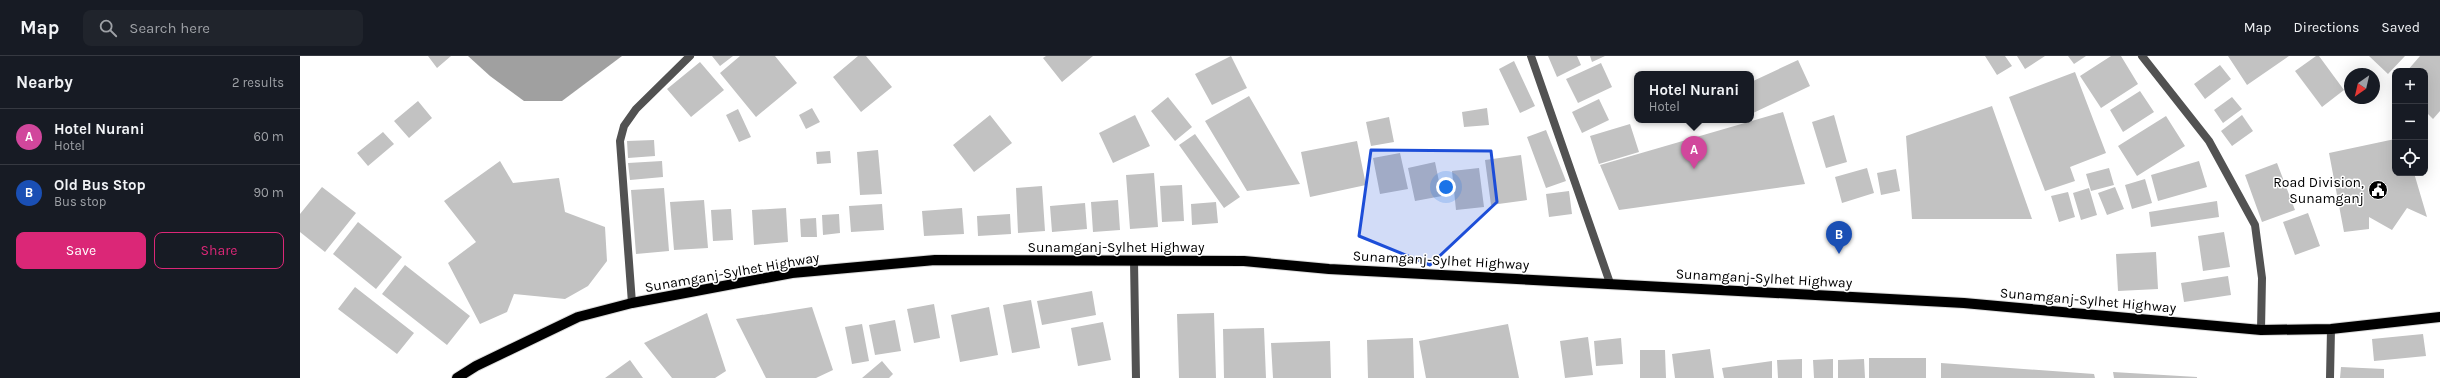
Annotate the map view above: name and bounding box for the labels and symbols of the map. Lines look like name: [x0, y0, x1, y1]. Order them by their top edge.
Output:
north arrow: [2344, 68, 2380, 104]
pin: A: [1681, 136, 1707, 169]
place label: Road Division, Sunamganj: [2273, 174, 2364, 207]
your location: [1436, 177, 1456, 197]
public building icon: Road Division, Sunamganj: [2367, 179, 2389, 201]
pin: B: [1826, 221, 1852, 254]
street label: Sunamganj-Sylhet Highway: [1028, 239, 1205, 256]
street label: Sunamganj-Sylhet Highway: [1352, 247, 1530, 274]
street label: Sunamganj-Sylhet Highway: [644, 249, 821, 296]
street label: Sunamganj-Sylhet Highway: [1675, 265, 1853, 292]
street label: Sunamganj-Sylhet Highway: [1999, 284, 2177, 317]

